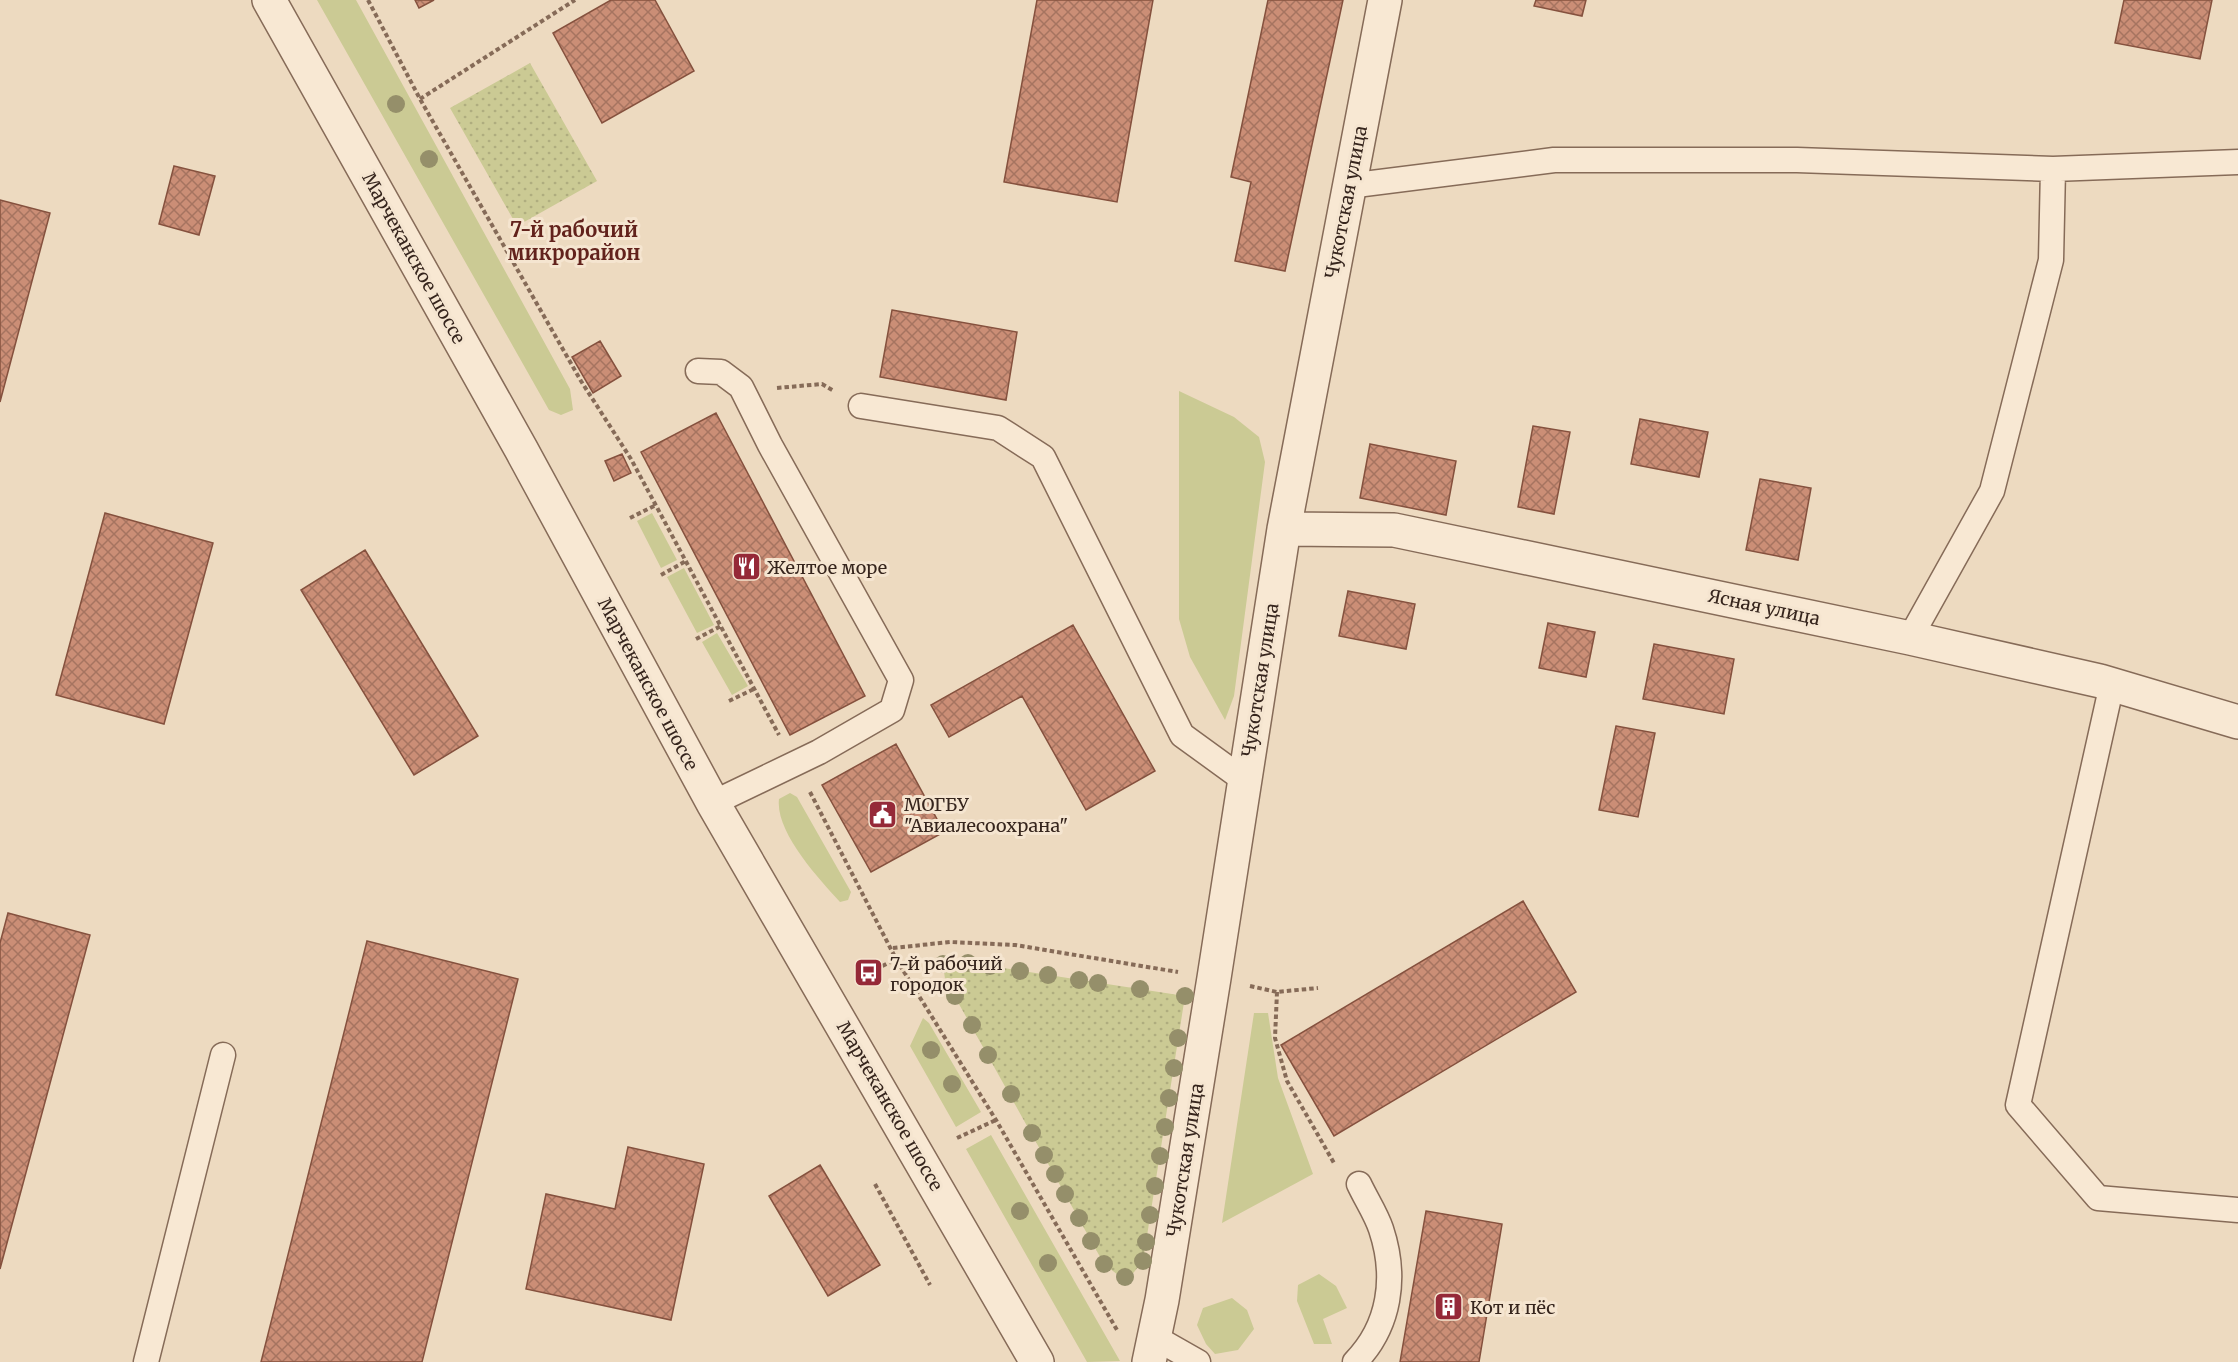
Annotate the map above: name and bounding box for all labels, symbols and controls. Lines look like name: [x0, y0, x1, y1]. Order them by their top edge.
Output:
street label: Чукотская улица: [1320, 123, 1372, 281]
street label: Марчеканское шоссе: [357, 168, 471, 348]
district label: 7-й рабочий микрорайон: [508, 217, 640, 265]
restaurant icon: Желтое море: [730, 551, 762, 583]
place label: Желтое море: [767, 556, 887, 579]
street label: Ясная улица: [1706, 584, 1822, 630]
street label: Марчеканское шоссе: [593, 594, 703, 774]
street label: Чукотская улица: [1236, 601, 1284, 759]
place label: МОГБУ "Авиалесоохрана": [904, 793, 1068, 837]
public building icon: МОГБУ "Авиалесоохрана": [867, 798, 899, 830]
place label: 7-й рабочий городок: [890, 952, 1003, 996]
bus stop icon: 7-й рабочий городок: [853, 957, 885, 989]
street label: Марчеканское шоссе: [832, 1017, 948, 1195]
street label: Чукотская улица: [1161, 1081, 1209, 1239]
building icon: Кот и пёс: [1433, 1291, 1465, 1323]
place label: Кот и пёс: [1470, 1296, 1555, 1319]

